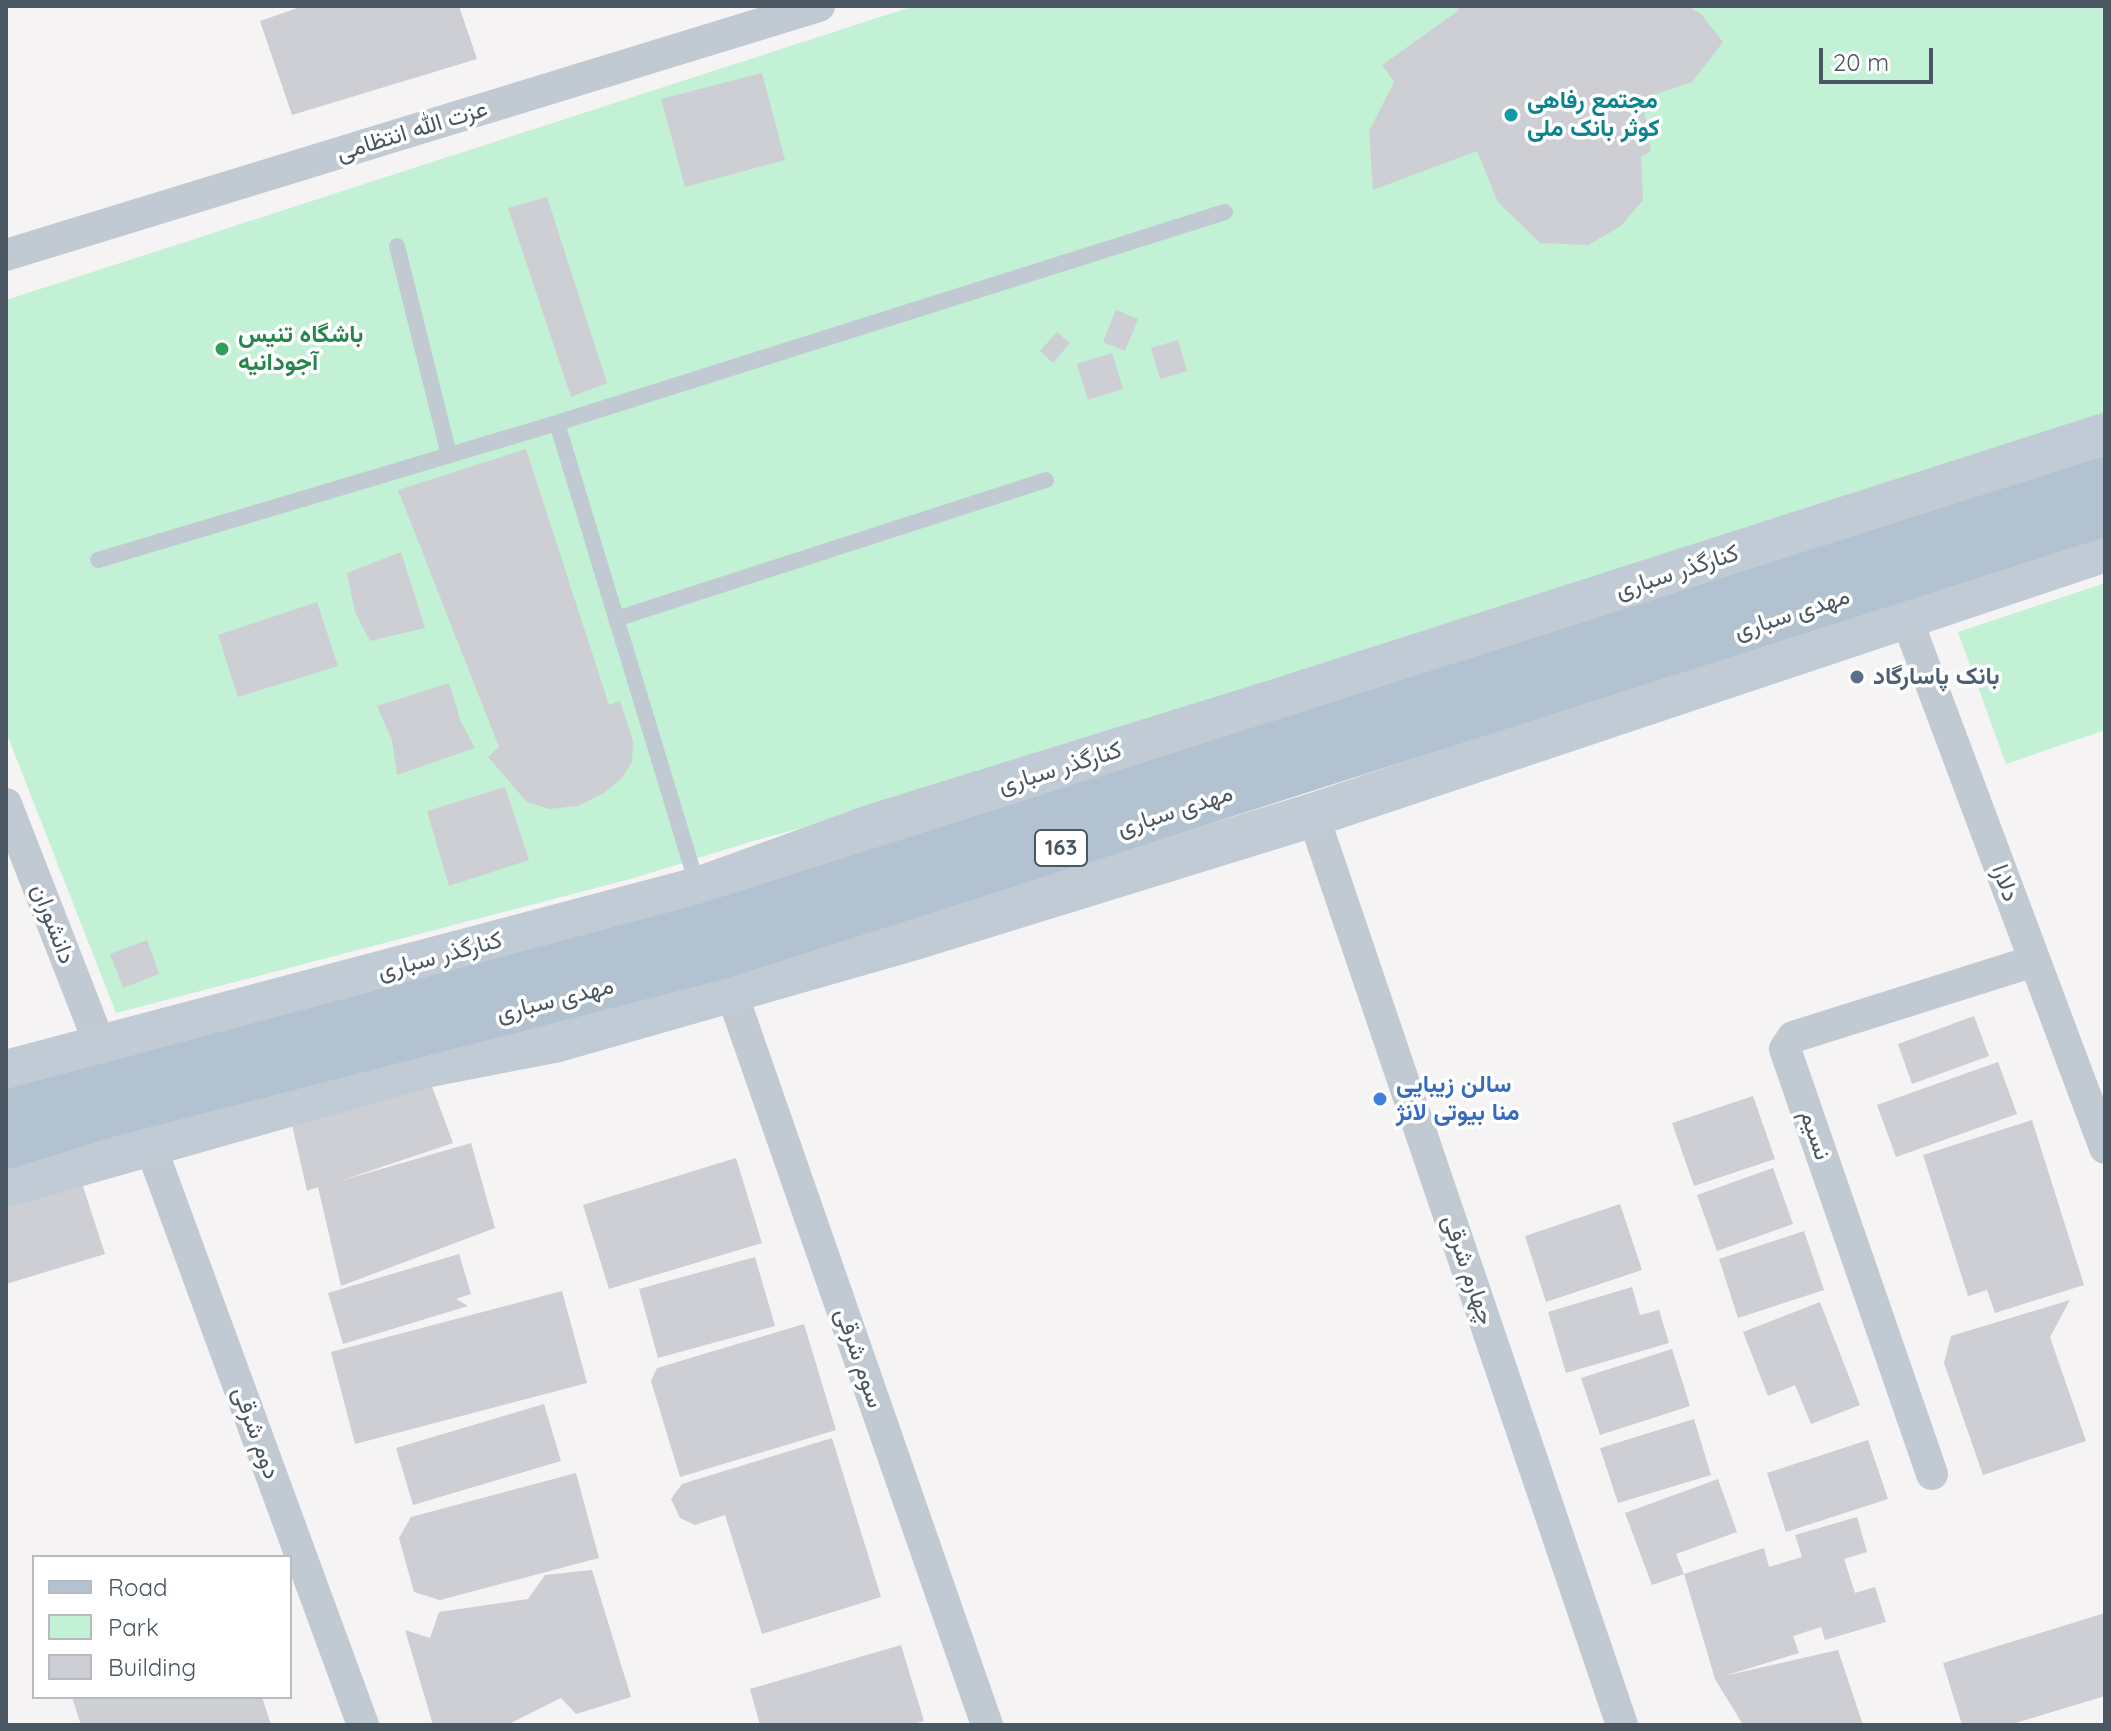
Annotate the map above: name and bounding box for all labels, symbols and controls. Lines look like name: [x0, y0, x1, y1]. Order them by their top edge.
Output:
scale bar: [1823, 32, 1937, 82]
text: 20 m: [1833, 47, 1889, 77]
place label: مجتمع رفاهی کوثر بانک ملی: [1527, 87, 1660, 143]
street label: عزت الله انتظامی: [333, 94, 491, 168]
marker: مجتمع رفاهی کوثر بانک ملی: [1502, 106, 1520, 124]
place label: باشگاه تنیس آجودانیه: [238, 321, 363, 377]
marker: باشگاه تنیس آجودانیه: [213, 340, 231, 358]
street label: کنارگذر سباری: [1612, 539, 1742, 605]
street label: مهدی سباری: [1731, 582, 1853, 646]
place label: بانک پاسارگاد: [1873, 663, 2000, 691]
marker: بانک پاسارگاد: [1848, 668, 1866, 686]
street label: کنارگذر سباری: [995, 736, 1125, 800]
street label: مهدی سباری: [1114, 779, 1236, 843]
road number: 163: [1035, 830, 1087, 866]
street label: دلارا: [1985, 861, 2025, 905]
street label: دانشوران: [25, 880, 81, 968]
street label: کنارگذر سباری: [375, 926, 505, 986]
street label: مهدی سباری: [493, 972, 617, 1028]
place label: سالن زیبایی منا بیوتی لانژ: [1396, 1071, 1520, 1127]
marker: سالن زیبایی منا بیوتی لانژ: [1371, 1090, 1389, 1108]
street label: نسیم: [1793, 1106, 1837, 1164]
street label: چهارم شرقی: [1436, 1211, 1500, 1329]
street label: سوم شرقی: [829, 1304, 889, 1412]
street label: دوم شرقی: [226, 1383, 286, 1483]
legend: [32, 1555, 292, 1699]
text: Road: [108, 1572, 168, 1602]
text: Park: [108, 1612, 159, 1642]
text: Building: [108, 1652, 196, 1682]

